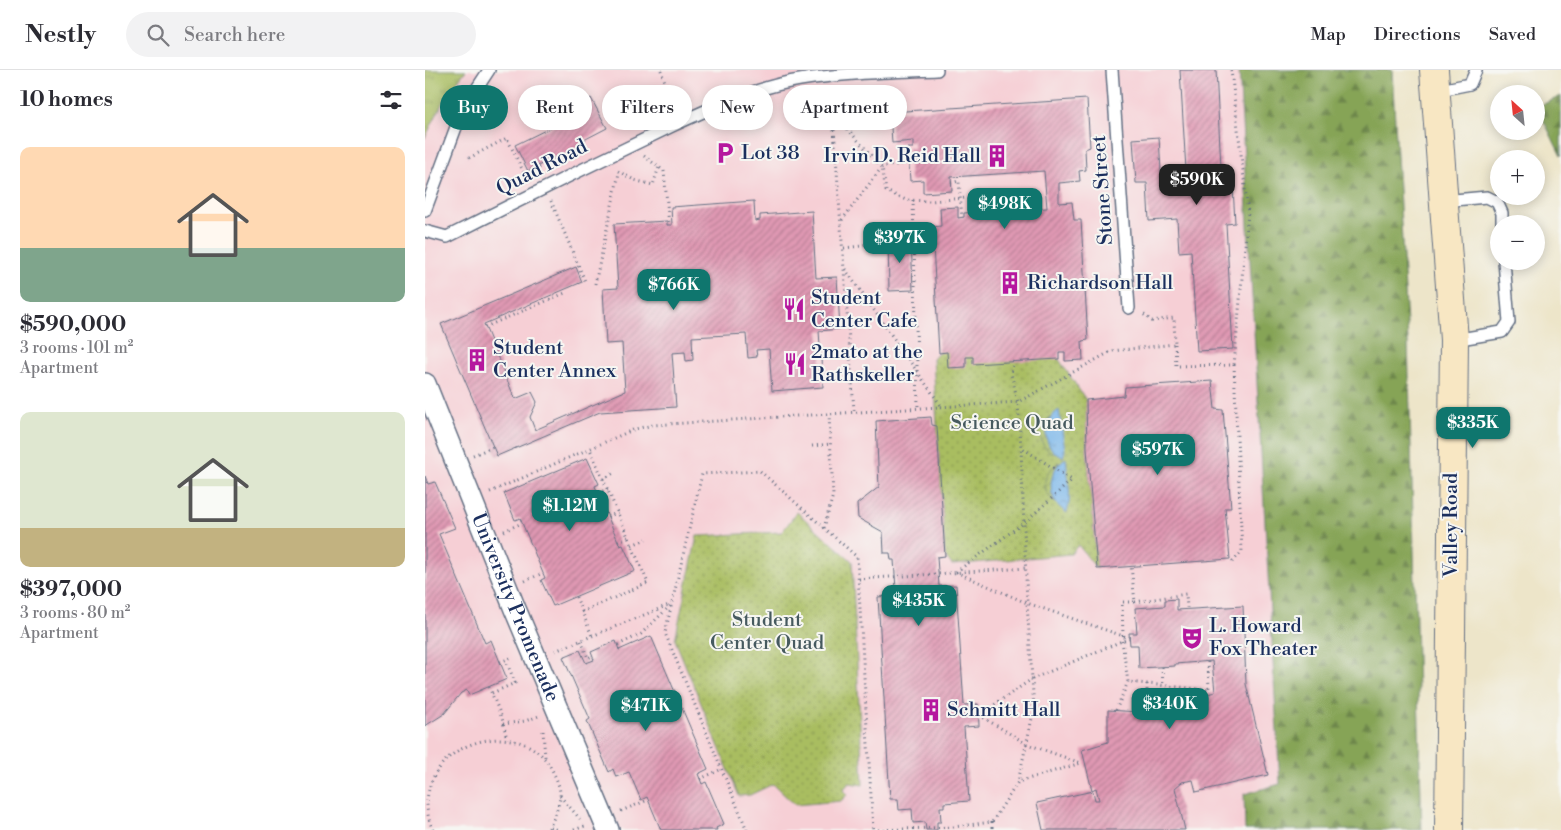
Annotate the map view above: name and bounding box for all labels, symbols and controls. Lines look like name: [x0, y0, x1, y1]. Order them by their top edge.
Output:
search box: [126, 12, 476, 57]
text: Nestly: [25, 20, 96, 50]
icon: search: [144, 21, 172, 49]
text: Search here: [184, 23, 285, 47]
text: Map: [1310, 23, 1346, 46]
text: Directions: [1374, 23, 1461, 46]
text: Saved: [1489, 23, 1536, 46]
chip: Buy: [440, 85, 508, 130]
chip: Rent: [518, 85, 592, 130]
chip: Filters: [602, 85, 692, 130]
chip: New: [702, 85, 773, 130]
chip: Apartment: [783, 85, 907, 130]
north arrow: [1490, 85, 1545, 140]
map controls: [1490, 85, 1545, 270]
icon: filters: [377, 86, 405, 114]
text: 10 homes: [20, 87, 113, 113]
street label: Quad Road: [492, 134, 592, 202]
street label: Stone Street: [1087, 134, 1119, 246]
parking icon: Lot 38: [712, 140, 738, 166]
place label: Lot 38: [741, 141, 800, 166]
building icon: Irvin D. Reid Hall: [984, 143, 1010, 169]
place label: Irvin D. Reid Hall: [824, 144, 981, 169]
button: +: [1490, 150, 1545, 205]
pin: $590K: [1162, 164, 1232, 206]
text: $590K: [1170, 170, 1224, 190]
icon: home: [168, 180, 258, 270]
pin: $498K: [970, 188, 1040, 230]
text: $498K: [978, 194, 1032, 214]
button: −: [1490, 215, 1545, 270]
pin: $397K: [865, 222, 935, 264]
text: $397K: [874, 228, 926, 248]
pin: $766K: [639, 268, 709, 311]
building icon: Richardson Hall: [997, 270, 1023, 296]
place label: Richardson Hall: [1027, 271, 1173, 296]
text: $766K: [648, 275, 700, 295]
place label: Student Center Cafe: [811, 286, 917, 334]
restaurant icon: Student Center Cafe: [781, 296, 807, 322]
text: $590,000: [20, 312, 126, 338]
place label: Student Center Annex: [493, 336, 617, 384]
text: 3 rooms · 101 m²: [20, 338, 133, 358]
place label: 2mato at the Rathskeller: [811, 340, 923, 388]
building icon: Student Center Annex: [464, 347, 490, 373]
restaurant icon: 2mato at the Rathskeller: [782, 351, 808, 377]
text: Apartment: [20, 358, 99, 378]
pin: $335K: [1438, 406, 1508, 449]
park label: Science Quad: [950, 411, 1074, 436]
text: $335K: [1447, 413, 1499, 433]
pin: $597K: [1123, 434, 1193, 476]
text: $597K: [1132, 440, 1184, 460]
icon: home: [168, 445, 258, 535]
street label: Valley Road: [1439, 472, 1464, 578]
pin: $1.12M: [529, 490, 611, 532]
text: $1.12M: [543, 496, 597, 516]
street label: University Promenade: [465, 509, 565, 706]
text: $397,000: [20, 577, 122, 603]
pin: $435K: [884, 584, 954, 627]
text: $435K: [893, 591, 945, 611]
text: 3 rooms · 80 m²: [20, 603, 130, 623]
park label: Student Center Quad: [710, 608, 825, 656]
place label: L. Howard Fox Theater: [1209, 614, 1318, 662]
text: Apartment: [20, 623, 99, 643]
theatre icon: L. Howard Fox Theater: [1179, 625, 1205, 651]
pin: $340K: [1135, 688, 1205, 730]
pin: $471K: [611, 690, 681, 732]
text: $340K: [1143, 694, 1197, 714]
text: $471K: [621, 696, 671, 716]
building icon: Schmitt Hall: [918, 697, 944, 723]
place label: Schmitt Hall: [947, 698, 1061, 723]

